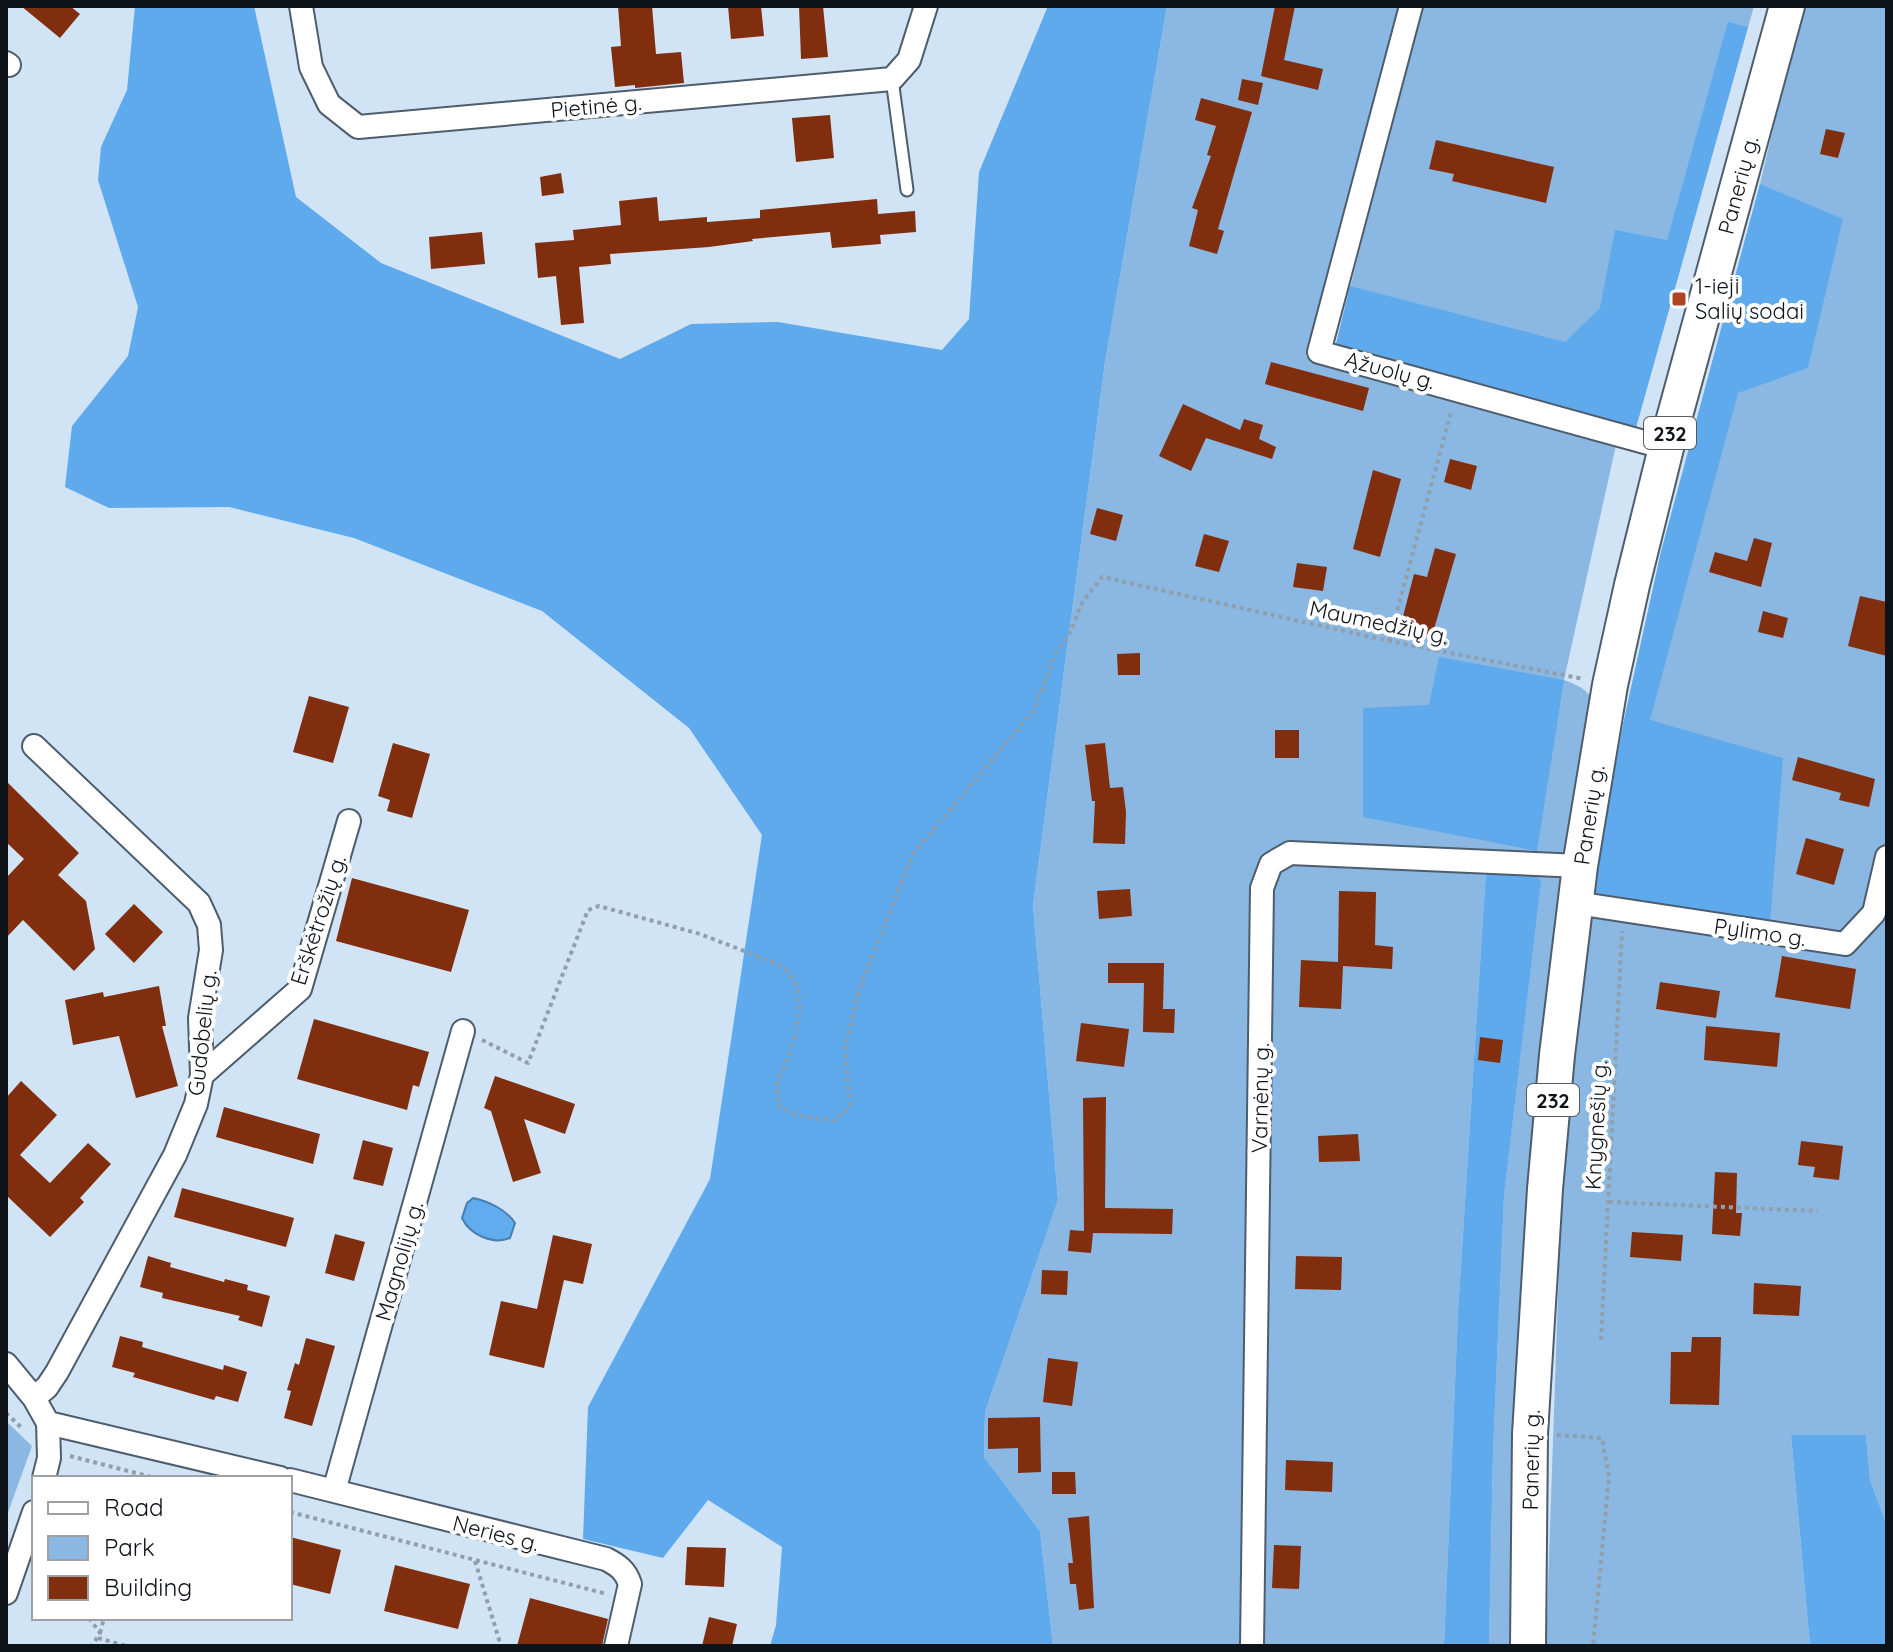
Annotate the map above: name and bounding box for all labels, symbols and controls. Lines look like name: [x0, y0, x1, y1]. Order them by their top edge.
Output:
street label: Pietinė g.: [549, 88, 643, 124]
street label: Panerių g.: [1711, 133, 1765, 237]
place label: 1-ieji Salių sodai: [1695, 272, 1804, 325]
marker: 1-ieji Salių sodai: [1670, 290, 1688, 308]
street label: Ąžuolų g.: [1342, 345, 1438, 395]
road number: 232: [1644, 417, 1696, 449]
street label: Maumedžių g.: [1307, 594, 1451, 650]
street label: Panerių g.: [1567, 763, 1611, 867]
street label: Erškėtrožių g.: [284, 851, 352, 989]
street label: Pylimo g.: [1712, 912, 1808, 952]
street label: Gudobelių g.: [181, 969, 223, 1097]
street label: Varnėnų g.: [1245, 1043, 1275, 1153]
street label: Knygnešių g.: [1579, 1060, 1613, 1190]
road number: 232: [1527, 1084, 1579, 1116]
street label: Magnolijų g.: [369, 1198, 429, 1324]
street label: Panerių g.: [1516, 1409, 1546, 1511]
legend: [32, 1476, 292, 1620]
text: Road: [104, 1492, 164, 1522]
street label: Neries g.: [450, 1509, 542, 1557]
text: Park: [104, 1532, 155, 1562]
text: Building: [104, 1572, 192, 1602]

